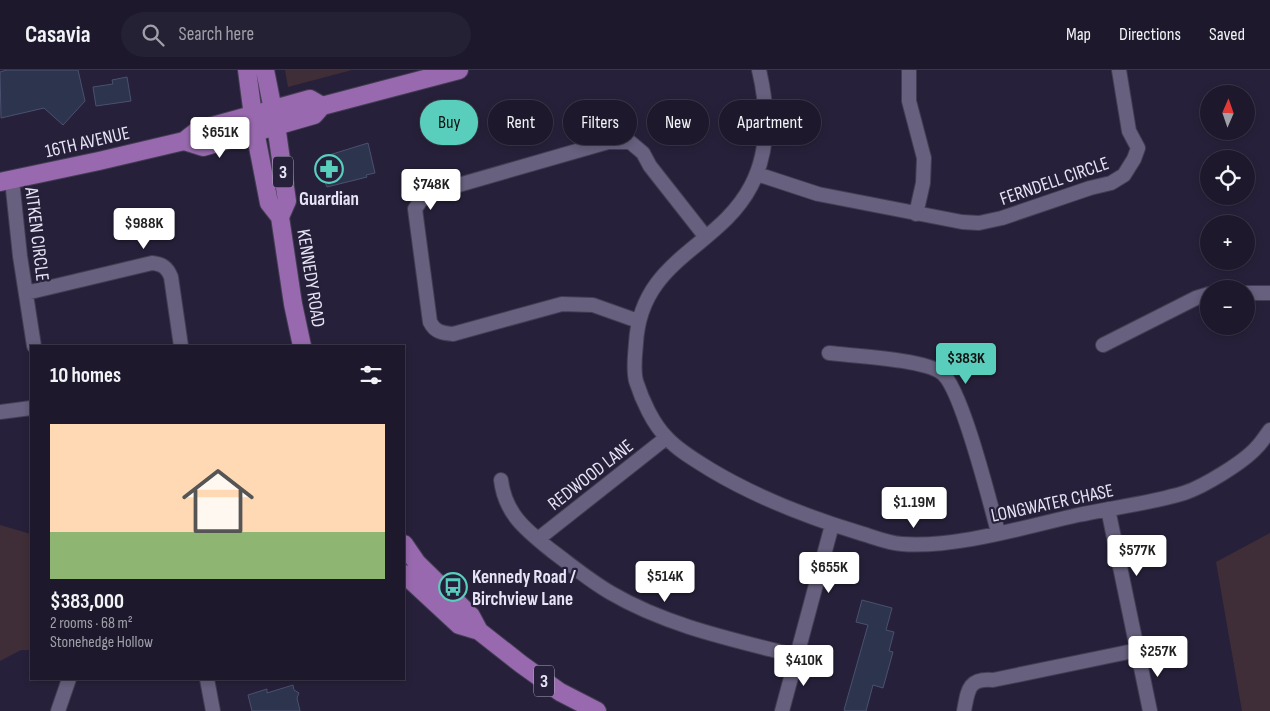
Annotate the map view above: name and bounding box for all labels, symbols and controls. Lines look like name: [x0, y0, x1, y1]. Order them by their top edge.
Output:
search box: [121, 12, 471, 57]
text: Casavia: [25, 20, 91, 49]
icon: search: [139, 21, 167, 49]
text: Search here: [179, 23, 254, 46]
text: Map: [1066, 24, 1091, 45]
text: Directions: [1119, 24, 1181, 45]
text: Saved: [1209, 24, 1245, 45]
north arrow: [1200, 85, 1255, 140]
map controls: [1200, 85, 1255, 335]
chip: Buy: [420, 100, 478, 145]
chip: Rent: [488, 100, 553, 145]
chip: Filters: [563, 100, 637, 145]
chip: New: [647, 100, 709, 145]
chip: Apartment: [719, 100, 821, 145]
pin: $651K: [185, 116, 255, 159]
street label: 16TH AVENUE: [43, 122, 132, 163]
text: $651K: [201, 123, 239, 142]
button: locate: [1200, 150, 1255, 205]
street label: FERNDELL CIRCLE: [997, 152, 1112, 211]
pharmacy icon: Guardian: [314, 154, 344, 184]
road number: 3: [273, 156, 293, 188]
pin: $748K: [396, 168, 466, 211]
text: $748K: [412, 175, 450, 194]
street label: AITKEN CIRCLE: [19, 185, 54, 282]
place label: Guardian: [299, 188, 359, 211]
pin: $988K: [109, 208, 179, 250]
text: $988K: [125, 214, 163, 233]
button: +: [1200, 215, 1255, 270]
street label: KENNEDY ROAD: [291, 228, 330, 329]
button: −: [1200, 280, 1255, 335]
pin: $383K: [931, 342, 1001, 385]
text: $383K: [947, 349, 985, 368]
icon: filters: [357, 361, 385, 389]
text: 10 homes: [50, 363, 121, 388]
street label: REDWOOD LANE: [544, 435, 638, 516]
icon: home: [173, 456, 263, 546]
street label: LONGWATER CHASE: [989, 479, 1116, 528]
pin: $1.19M: [873, 486, 955, 529]
text: $1.19M: [893, 493, 935, 512]
pin: $577K: [1102, 534, 1172, 577]
text: $577K: [1118, 541, 1156, 560]
pin: $655K: [794, 552, 864, 594]
text: $655K: [810, 558, 848, 577]
pin: $514K: [630, 560, 700, 603]
place label: Kennedy Road / Birchview Lane: [472, 566, 577, 611]
text: $514K: [647, 567, 683, 586]
bus stop icon: Kennedy Road / Birchview Lane: [438, 572, 468, 602]
text: $383,000: [50, 589, 124, 614]
text: 2 rooms · 68 m²: [50, 614, 133, 633]
text: Stonehedge Hollow: [50, 633, 153, 652]
pin: $257K: [1123, 636, 1193, 678]
text: $257K: [1139, 642, 1177, 661]
pin: $410K: [769, 644, 839, 687]
text: $410K: [785, 651, 823, 670]
road number: 3: [534, 666, 554, 696]

